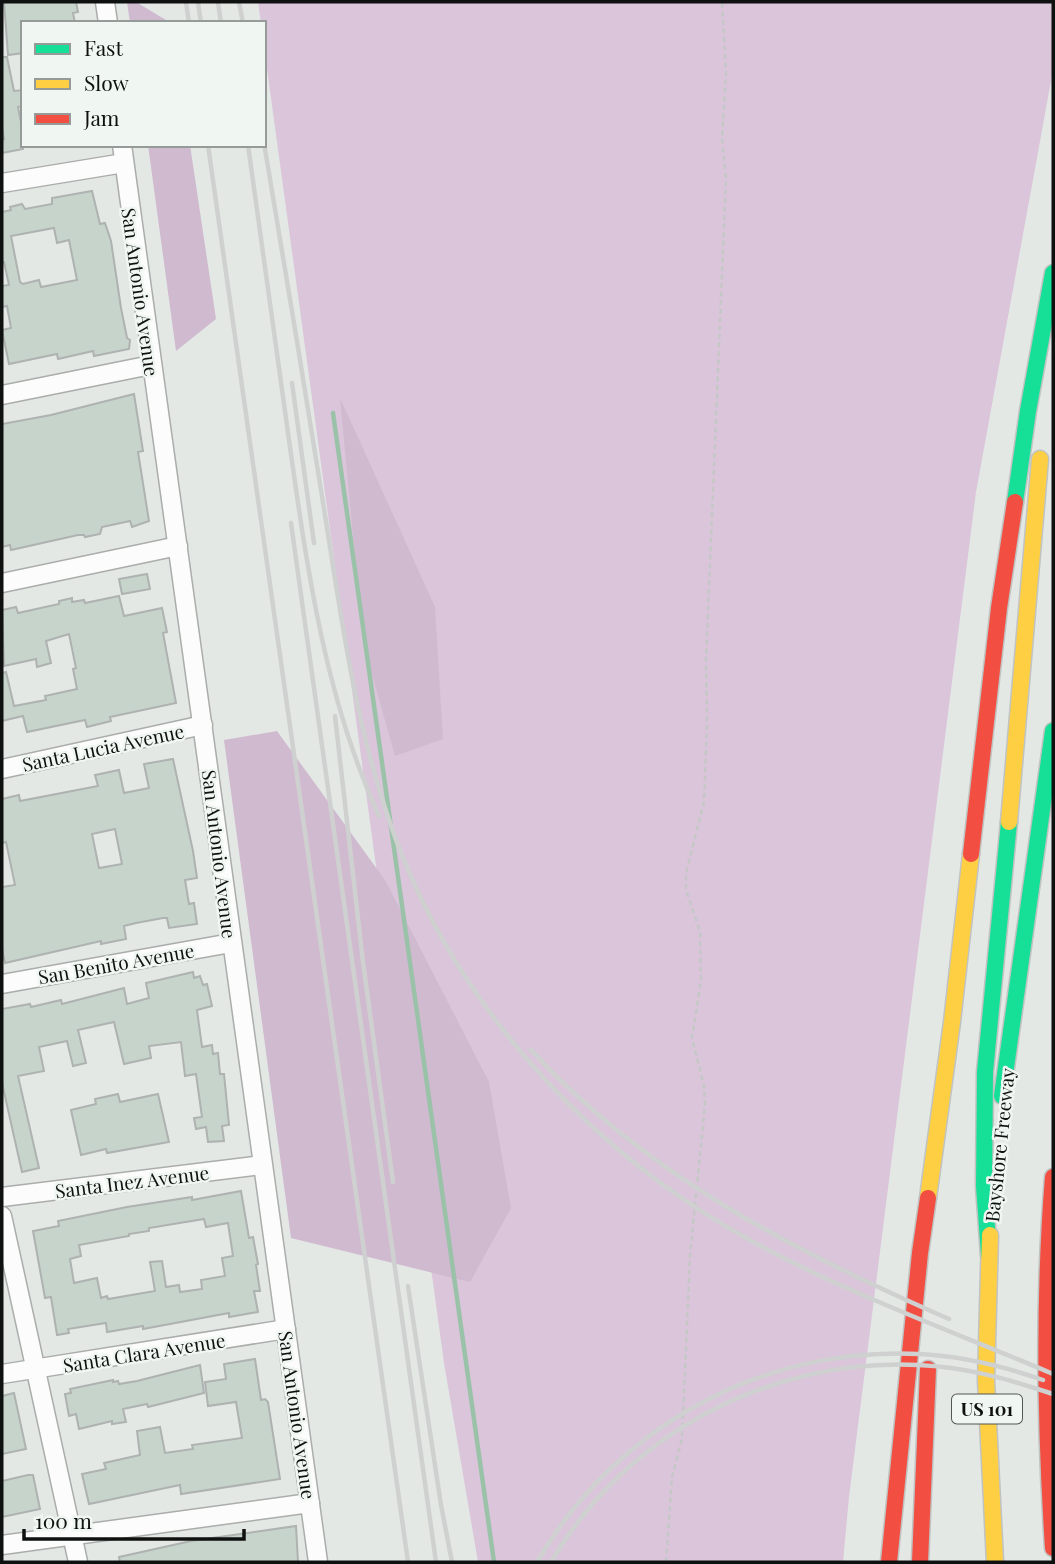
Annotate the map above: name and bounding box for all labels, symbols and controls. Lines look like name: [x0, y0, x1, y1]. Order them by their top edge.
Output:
legend: [21, 21, 266, 147]
text: Fast: [84, 33, 123, 61]
text: Slow: [84, 68, 129, 96]
text: Jam: [83, 103, 120, 131]
street label: San Antonio Avenue: [116, 206, 166, 378]
street label: Santa Lucia Avenue: [20, 717, 186, 777]
street label: San Antonio Avenue: [197, 768, 243, 940]
street label: San Benito Avenue: [36, 936, 196, 990]
street label: Bayshore Freeway: [978, 1066, 1020, 1223]
street label: Santa Inez Avenue: [54, 1159, 210, 1203]
street label: Santa Clara Avenue: [61, 1326, 227, 1378]
street label: San Antonio Avenue: [273, 1329, 323, 1501]
road number: US 101: [952, 1394, 1022, 1424]
scale bar: [24, 1498, 245, 1542]
text: 100 m: [35, 1506, 92, 1534]

